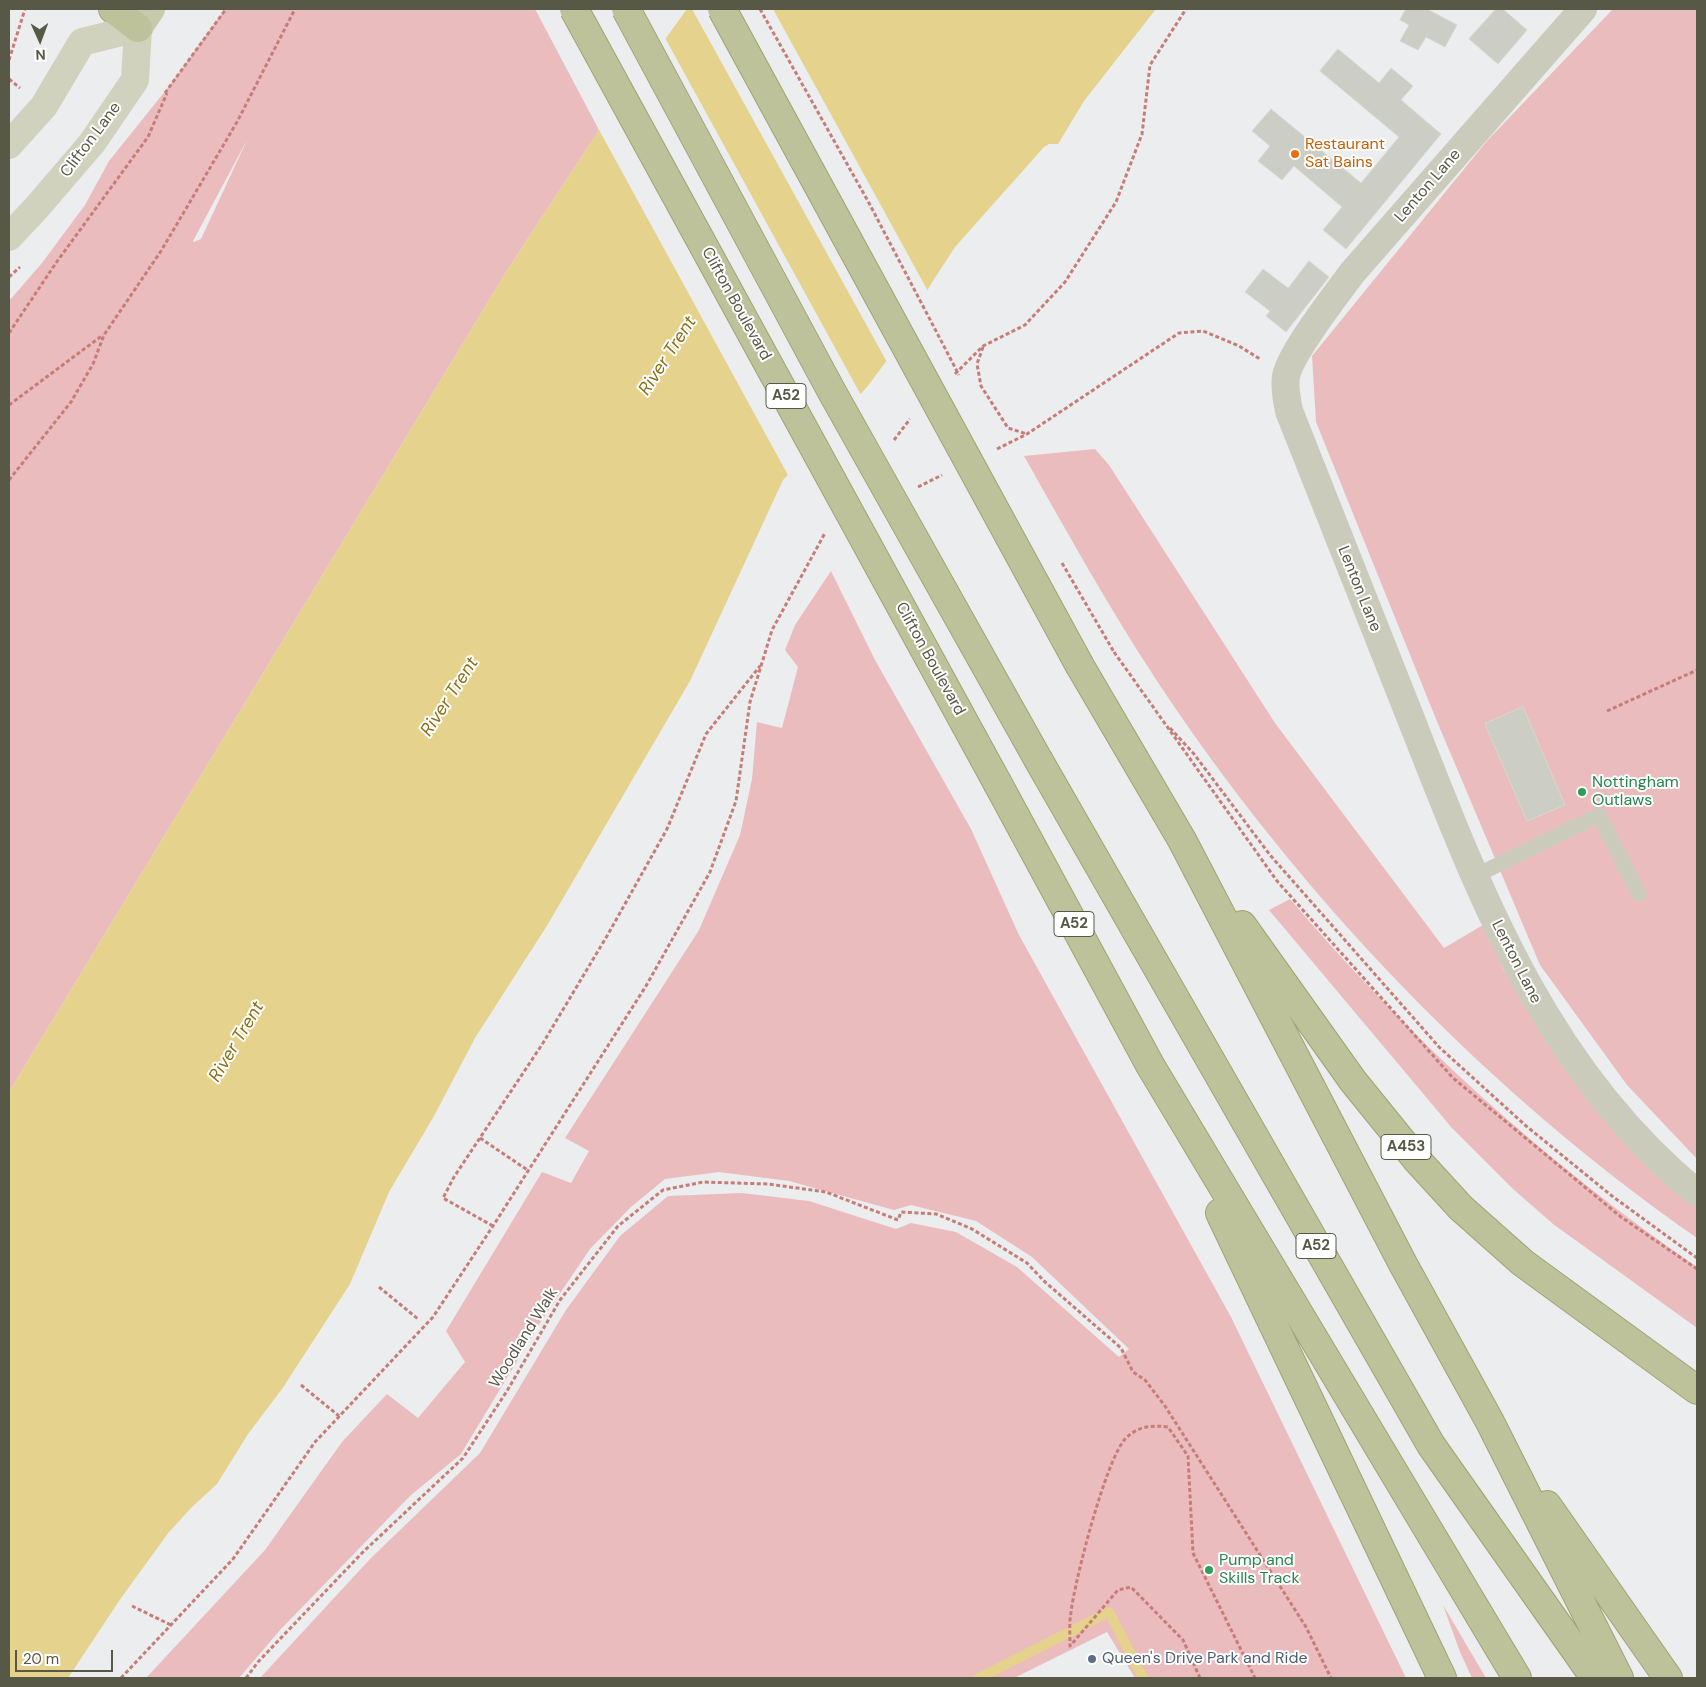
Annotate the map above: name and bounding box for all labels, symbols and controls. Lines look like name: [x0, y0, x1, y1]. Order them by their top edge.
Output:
north arrow: [15, 15, 65, 65]
text: N: [35, 46, 46, 64]
street label: Clifton Lane: [57, 99, 125, 181]
place label: Restaurant Sat Bains: [1305, 135, 1385, 173]
street label: Lenton Lane: [1391, 145, 1465, 227]
marker: Restaurant Sat Bains: [1289, 148, 1301, 160]
street label: Clifton Boulevard: [697, 244, 775, 364]
water label: River Trent: [634, 312, 702, 400]
road number: A52: [766, 384, 806, 408]
street label: Lenton Lane: [1333, 543, 1385, 635]
street label: Clifton Boulevard: [891, 599, 969, 719]
water label: River Trent: [416, 653, 484, 741]
place label: Nottingham Outlaws: [1592, 773, 1679, 811]
marker: Nottingham Outlaws: [1576, 786, 1588, 798]
road number: A52: [1054, 912, 1094, 936]
street label: Lenton Lane: [1487, 917, 1545, 1007]
water label: River Trent: [205, 998, 269, 1086]
road number: A453: [1381, 1134, 1431, 1160]
road number: A52: [1296, 1234, 1336, 1258]
street label: Woodland Walk: [486, 1284, 562, 1392]
place label: Pump and Skills Track: [1219, 1551, 1300, 1589]
marker: Pump and Skills Track: [1203, 1564, 1215, 1576]
scale bar: [18, 1640, 115, 1672]
text: 20 m: [23, 1649, 59, 1669]
place label: Queen's Drive Park and Ride: [1102, 1649, 1308, 1669]
marker: Queen's Drive Park and Ride: [1086, 1653, 1098, 1665]

